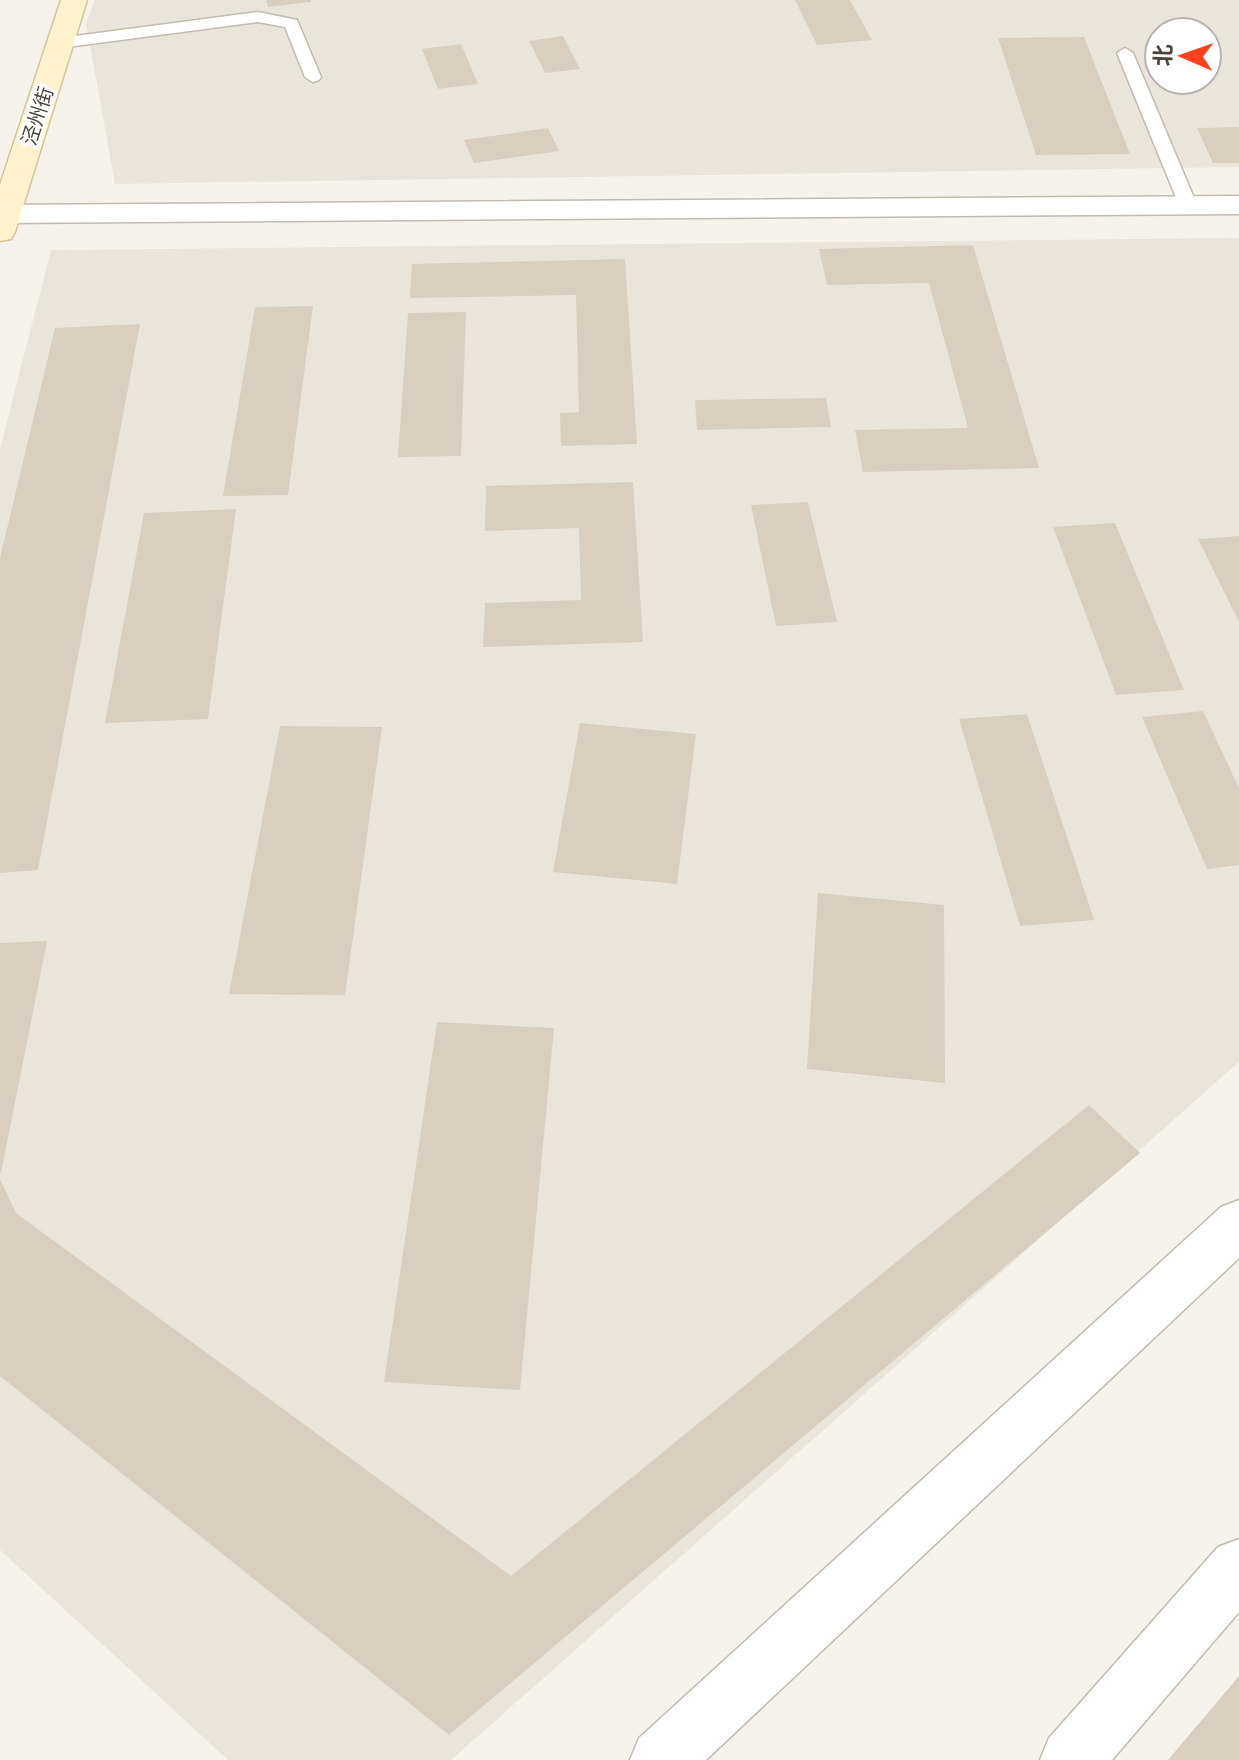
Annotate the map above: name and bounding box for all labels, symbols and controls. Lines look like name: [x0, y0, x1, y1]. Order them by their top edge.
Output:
north arrow: [1143, 16, 1223, 96]
text: 北: [1148, 44, 1178, 67]
street label: 泾州街: [15, 83, 59, 149]

